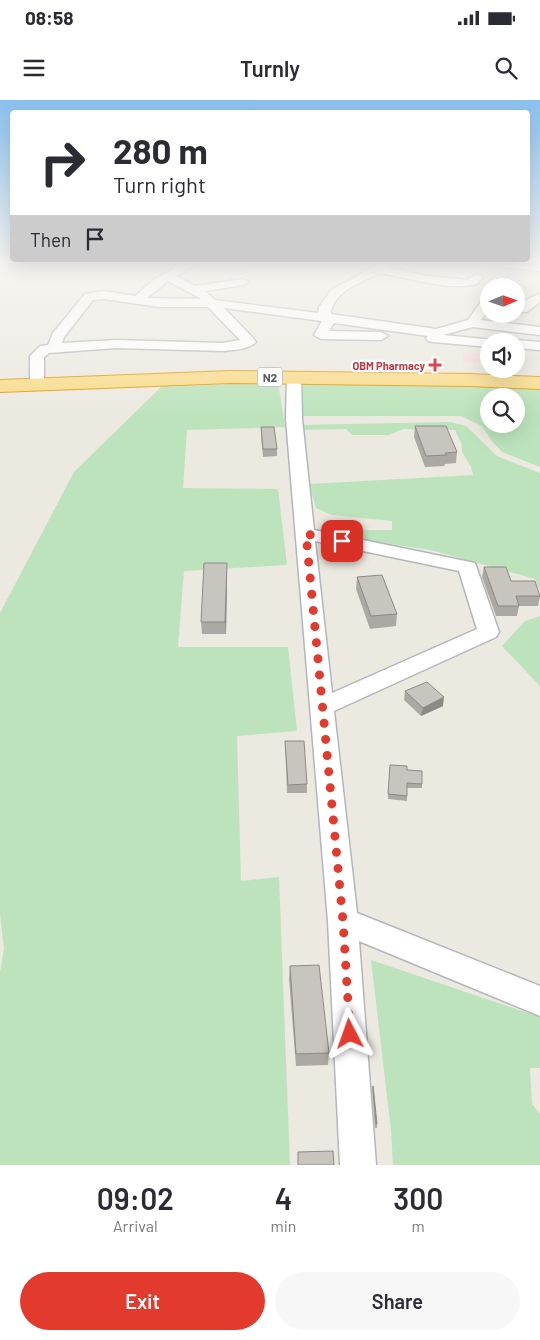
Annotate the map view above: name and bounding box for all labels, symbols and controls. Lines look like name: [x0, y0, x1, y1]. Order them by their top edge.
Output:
text: 08:58: [25, 6, 74, 29]
icon: menu: [20, 54, 48, 82]
icon: search: [492, 54, 520, 82]
text: Turnly: [240, 55, 300, 81]
text: 280 m: [113, 129, 208, 171]
icon: right: [30, 130, 95, 195]
text: Turn right: [113, 171, 206, 197]
icon: arrive: [81, 225, 109, 253]
text: Then: [30, 228, 71, 251]
north arrow: [480, 278, 525, 322]
map controls: [480, 278, 525, 433]
button: sound: [480, 333, 525, 378]
place label: OBM Pharmacy: [352, 359, 425, 372]
marker: OBM Pharmacy: [429, 359, 441, 371]
road number: N2: [258, 368, 282, 386]
button: search: [480, 388, 525, 433]
pin: [321, 520, 363, 562]
icon: arrive: [328, 527, 356, 555]
position arrow: [323, 1007, 375, 1059]
text: 09:02: [97, 1180, 174, 1216]
text: 4: [275, 1180, 292, 1216]
text: 300: [393, 1180, 443, 1216]
text: Arrival: [113, 1216, 158, 1235]
text: min: [271, 1216, 296, 1235]
text: m: [412, 1216, 425, 1235]
button: Exit: [20, 1272, 265, 1330]
button: Share: [275, 1272, 520, 1330]

